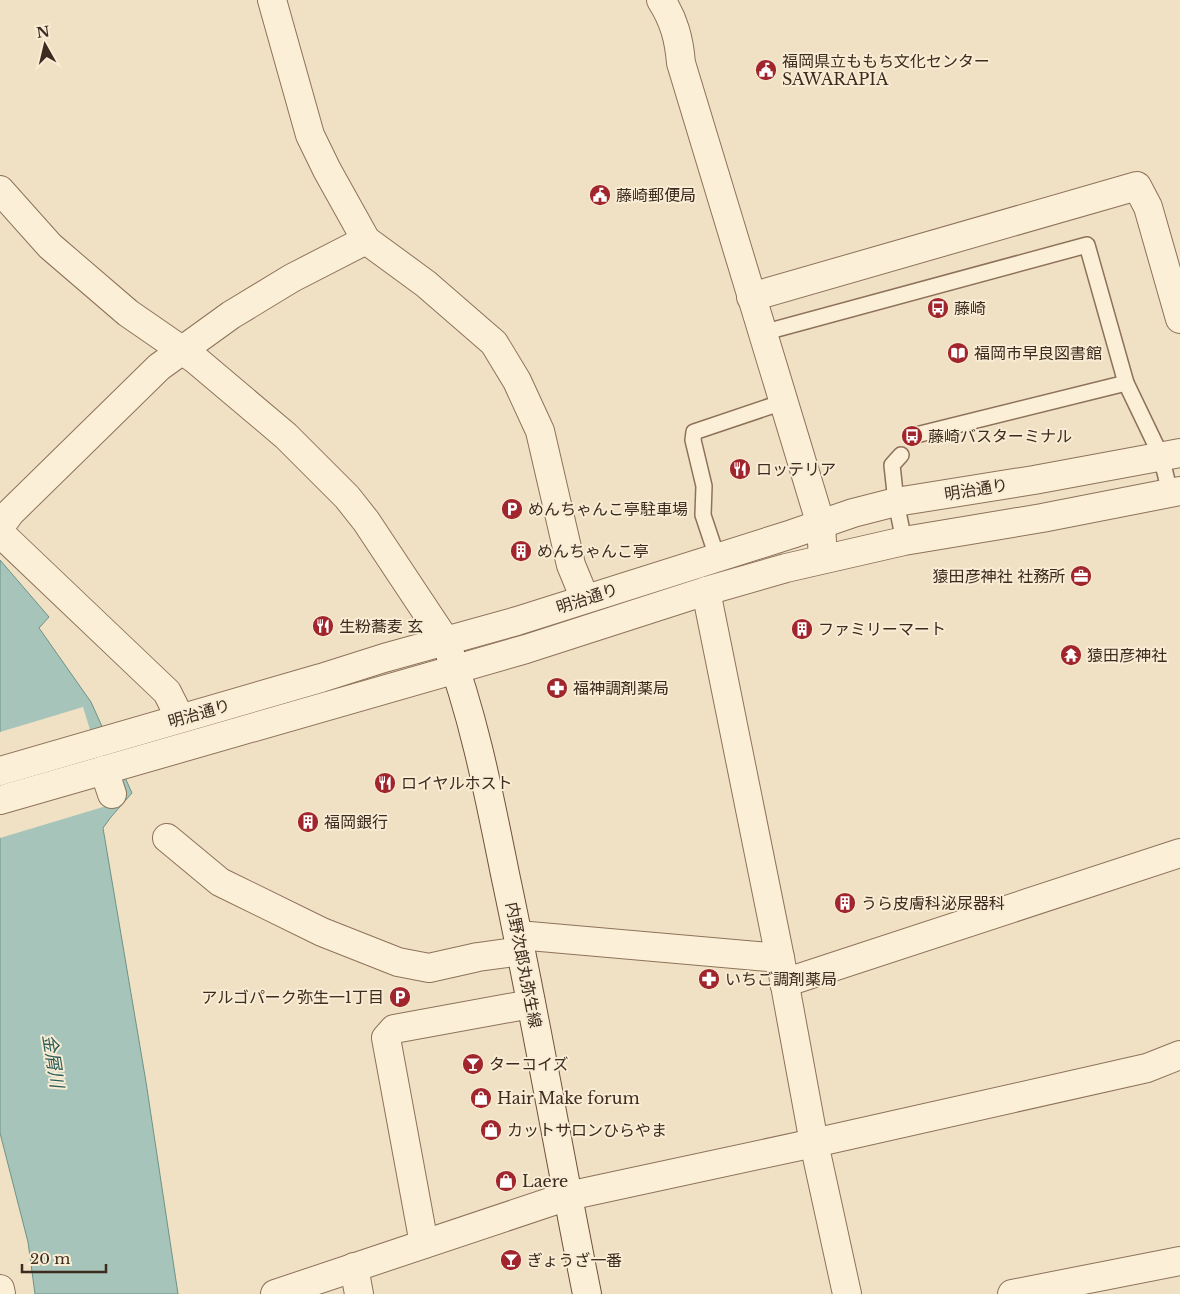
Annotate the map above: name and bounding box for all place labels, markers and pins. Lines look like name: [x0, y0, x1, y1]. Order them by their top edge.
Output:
place label: 福岡県立ももち文化センター SAWARAPIA: [782, 51, 990, 89]
public building icon: 福岡県立ももち文化センター SAWARAPIA: [754, 58, 778, 82]
public building icon: 藤崎郵便局: [588, 183, 612, 207]
place label: 藤崎郵便局: [616, 185, 696, 205]
bus stop icon: 藤崎: [926, 296, 950, 320]
place label: 藤崎: [954, 298, 986, 318]
library icon: 福岡市早良図書館: [946, 341, 970, 365]
place label: 福岡市早良図書館: [974, 343, 1102, 363]
bus stop icon: 藤崎バスターミナル: [900, 424, 924, 448]
place label: 藤崎バスターミナル: [928, 426, 1072, 446]
restaurant icon: ロッテリア: [728, 457, 752, 481]
place label: ロッテリア: [756, 459, 836, 479]
parking icon: めんちゃんこ亭駐車場: [500, 497, 524, 521]
place label: めんちゃんこ亭駐車場: [528, 499, 688, 519]
building icon: めんちゃんこ亭: [509, 539, 533, 563]
place label: めんちゃんこ亭: [537, 541, 649, 561]
office icon: 猿田彦神社 社務所: [1069, 564, 1093, 588]
place label: 猿田彦神社 社務所: [932, 566, 1065, 586]
restaurant icon: 生粉蕎麦 玄: [311, 614, 335, 638]
place label: 生粉蕎麦 玄: [339, 616, 424, 636]
building icon: ファミリーマート: [790, 617, 814, 641]
place label: ファミリーマート: [818, 619, 946, 639]
temple icon: 猿田彦神社: [1059, 643, 1083, 667]
place label: 猿田彦神社: [1087, 645, 1167, 665]
pharmacy icon: 福神調剤薬局: [545, 676, 569, 700]
place label: 福神調剤薬局: [573, 678, 669, 698]
restaurant icon: ロイヤルホスト: [373, 771, 397, 795]
place label: ロイヤルホスト: [401, 773, 513, 793]
building icon: 福岡銀行: [296, 810, 320, 834]
place label: 福岡銀行: [324, 812, 388, 832]
building icon: うら皮膚科泌尿器科: [833, 891, 857, 915]
place label: うら皮膚科泌尿器科: [861, 893, 1005, 913]
pharmacy icon: いちご調剤薬局: [697, 967, 721, 991]
place label: いちご調剤薬局: [725, 969, 837, 989]
parking icon: アルゴパーク弥生一1丁目: [388, 985, 412, 1009]
place label: アルゴパーク弥生一1丁目: [201, 987, 384, 1007]
bar icon: ターコイズ: [461, 1052, 485, 1076]
place label: ターコイズ: [489, 1054, 569, 1074]
shop icon: Hair Make forum: [469, 1086, 493, 1110]
place label: Hair Make forum: [497, 1088, 640, 1108]
shop icon: カットサロンひらやま: [479, 1118, 503, 1142]
place label: カットサロンひらやま: [507, 1120, 667, 1140]
shop icon: Laere: [494, 1169, 518, 1193]
place label: Laere: [522, 1171, 568, 1191]
bar icon: ぎょうざ一番: [499, 1248, 523, 1272]
place label: ぎょうざ一番: [527, 1250, 622, 1270]

